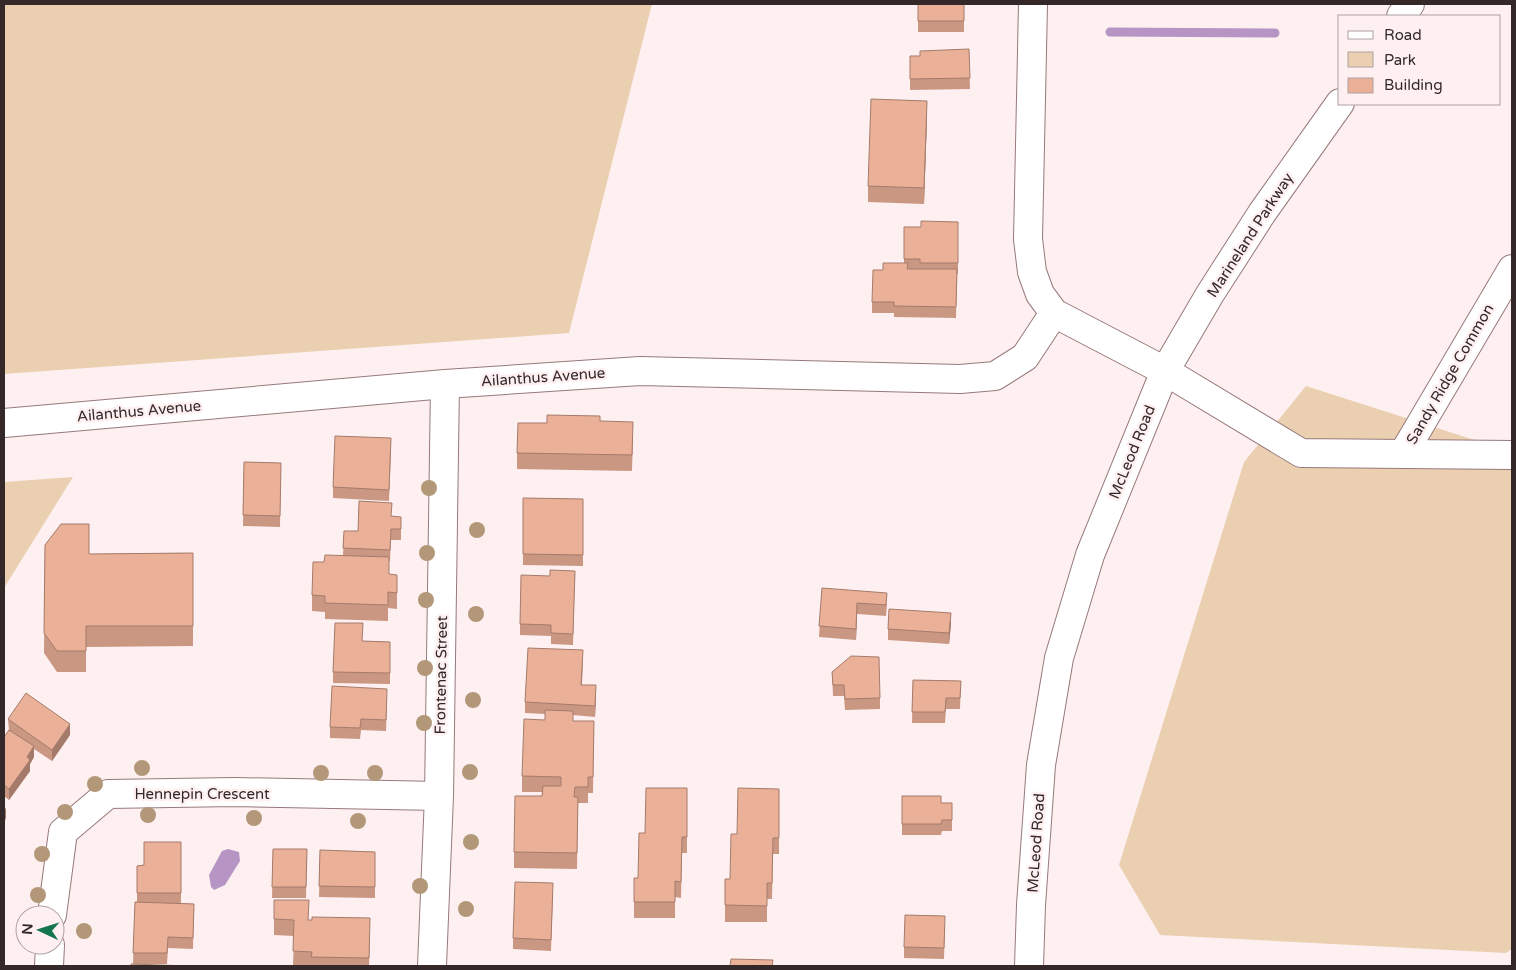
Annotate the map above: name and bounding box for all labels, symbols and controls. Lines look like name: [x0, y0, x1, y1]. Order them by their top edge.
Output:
legend: [1338, 15, 1501, 105]
text: Road: [1384, 26, 1422, 44]
text: Park: [1384, 51, 1416, 69]
text: Building: [1384, 76, 1443, 94]
street label: Marineland Parkway: [1203, 169, 1297, 301]
street label: Sandy Ridge Common: [1402, 301, 1498, 447]
street label: Ailanthus Avenue: [480, 364, 606, 390]
street label: Ailanthus Avenue: [76, 397, 202, 425]
street label: McLeod Road: [1105, 402, 1159, 502]
street label: Frontenac Street: [431, 615, 451, 735]
street label: Hennepin Crescent: [134, 785, 270, 803]
street label: McLeod Road: [1024, 793, 1048, 893]
north arrow: [15, 905, 65, 955]
text: N: [19, 923, 36, 935]

